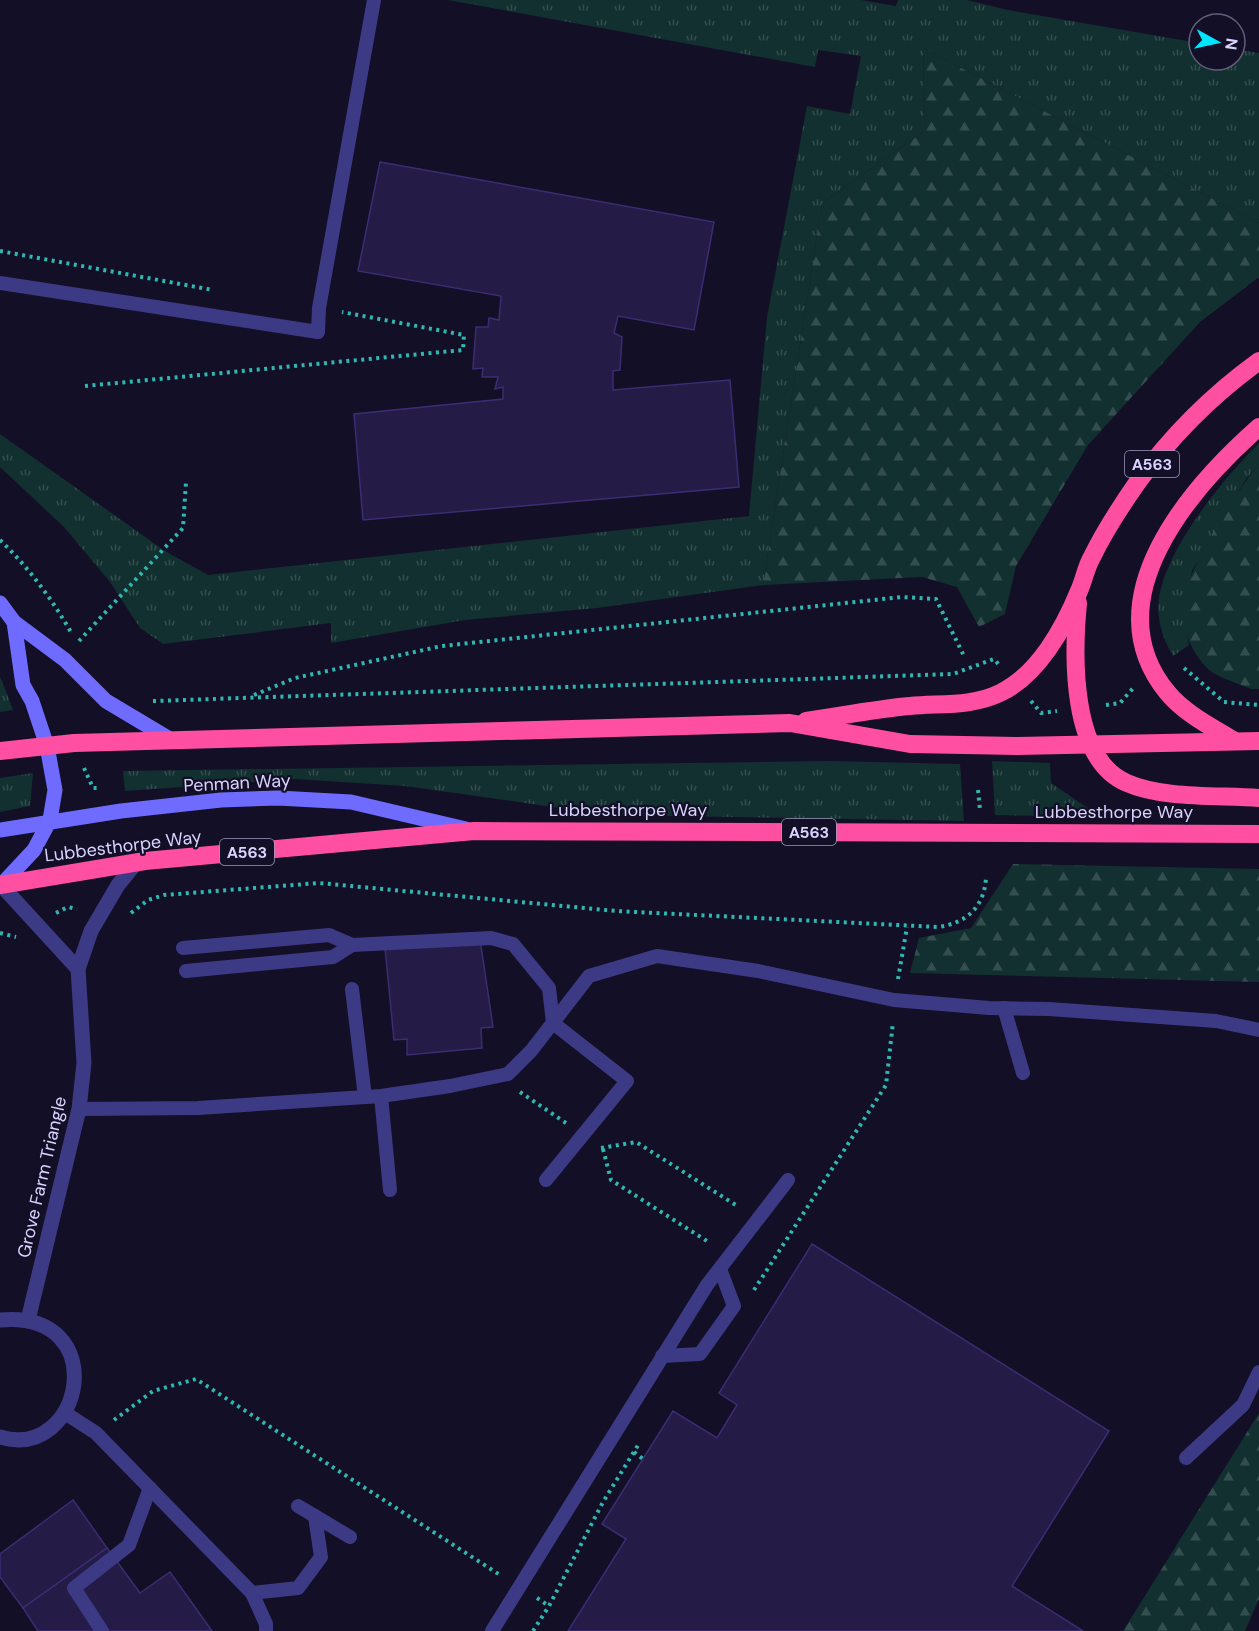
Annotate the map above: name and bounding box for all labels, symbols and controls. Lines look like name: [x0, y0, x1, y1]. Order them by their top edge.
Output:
north arrow: [1187, 12, 1247, 72]
text: N: [1220, 37, 1243, 51]
road number: A563: [1125, 451, 1179, 477]
street label: Penman Way: [183, 768, 291, 798]
street label: Lubbesthorpe Way: [549, 798, 707, 822]
street label: Lubbesthorpe Way: [1035, 800, 1193, 824]
road number: A563: [782, 819, 836, 845]
street label: Lubbesthorpe Way: [43, 824, 203, 868]
road number: A563: [220, 839, 274, 865]
street label: Grove Farm Triangle: [12, 1094, 72, 1260]

